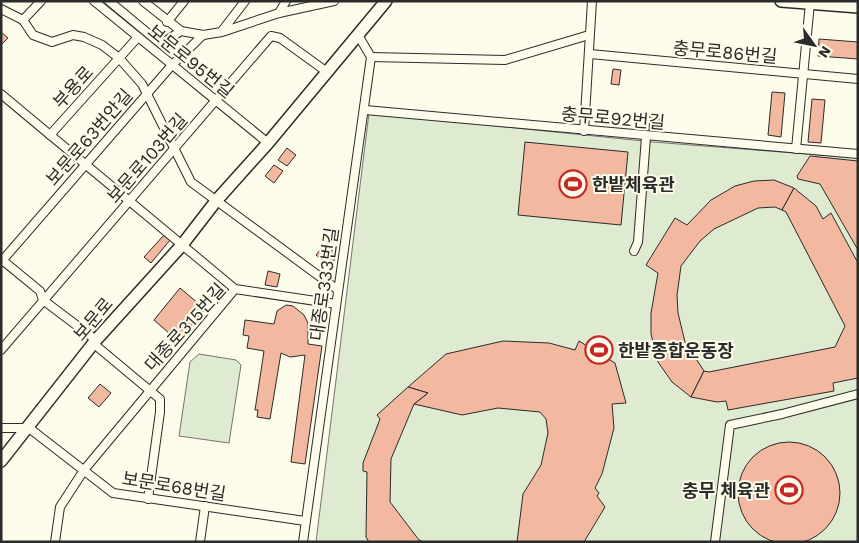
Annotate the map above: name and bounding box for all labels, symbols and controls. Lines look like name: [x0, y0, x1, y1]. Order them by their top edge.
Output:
street label: 보문로95번길: [144, 20, 238, 102]
north arrow: [789, 20, 839, 70]
street label: 충무로86번길: [672, 37, 778, 67]
text: N: [815, 43, 834, 61]
street label: 부용로: [49, 62, 97, 112]
street label: 보문로63번안길: [41, 85, 137, 189]
street label: 충무로92번길: [560, 103, 666, 133]
street label: 보문로103번길: [103, 109, 191, 207]
sports icon: 한밭체육관: [558, 169, 588, 199]
place label: 한밭체육관: [592, 174, 675, 195]
street label: 대종로333번길: [306, 226, 342, 342]
street label: 대종로315번길: [140, 279, 230, 375]
street label: 보문로: [69, 293, 117, 345]
sports icon: 한밭종합운동장: [584, 335, 614, 365]
place label: 한밭종합운동장: [618, 340, 734, 361]
street label: 보문로68번길: [121, 467, 227, 505]
sports icon: 충무 체육관: [774, 475, 804, 505]
place label: 충무 체육관: [682, 480, 770, 501]

